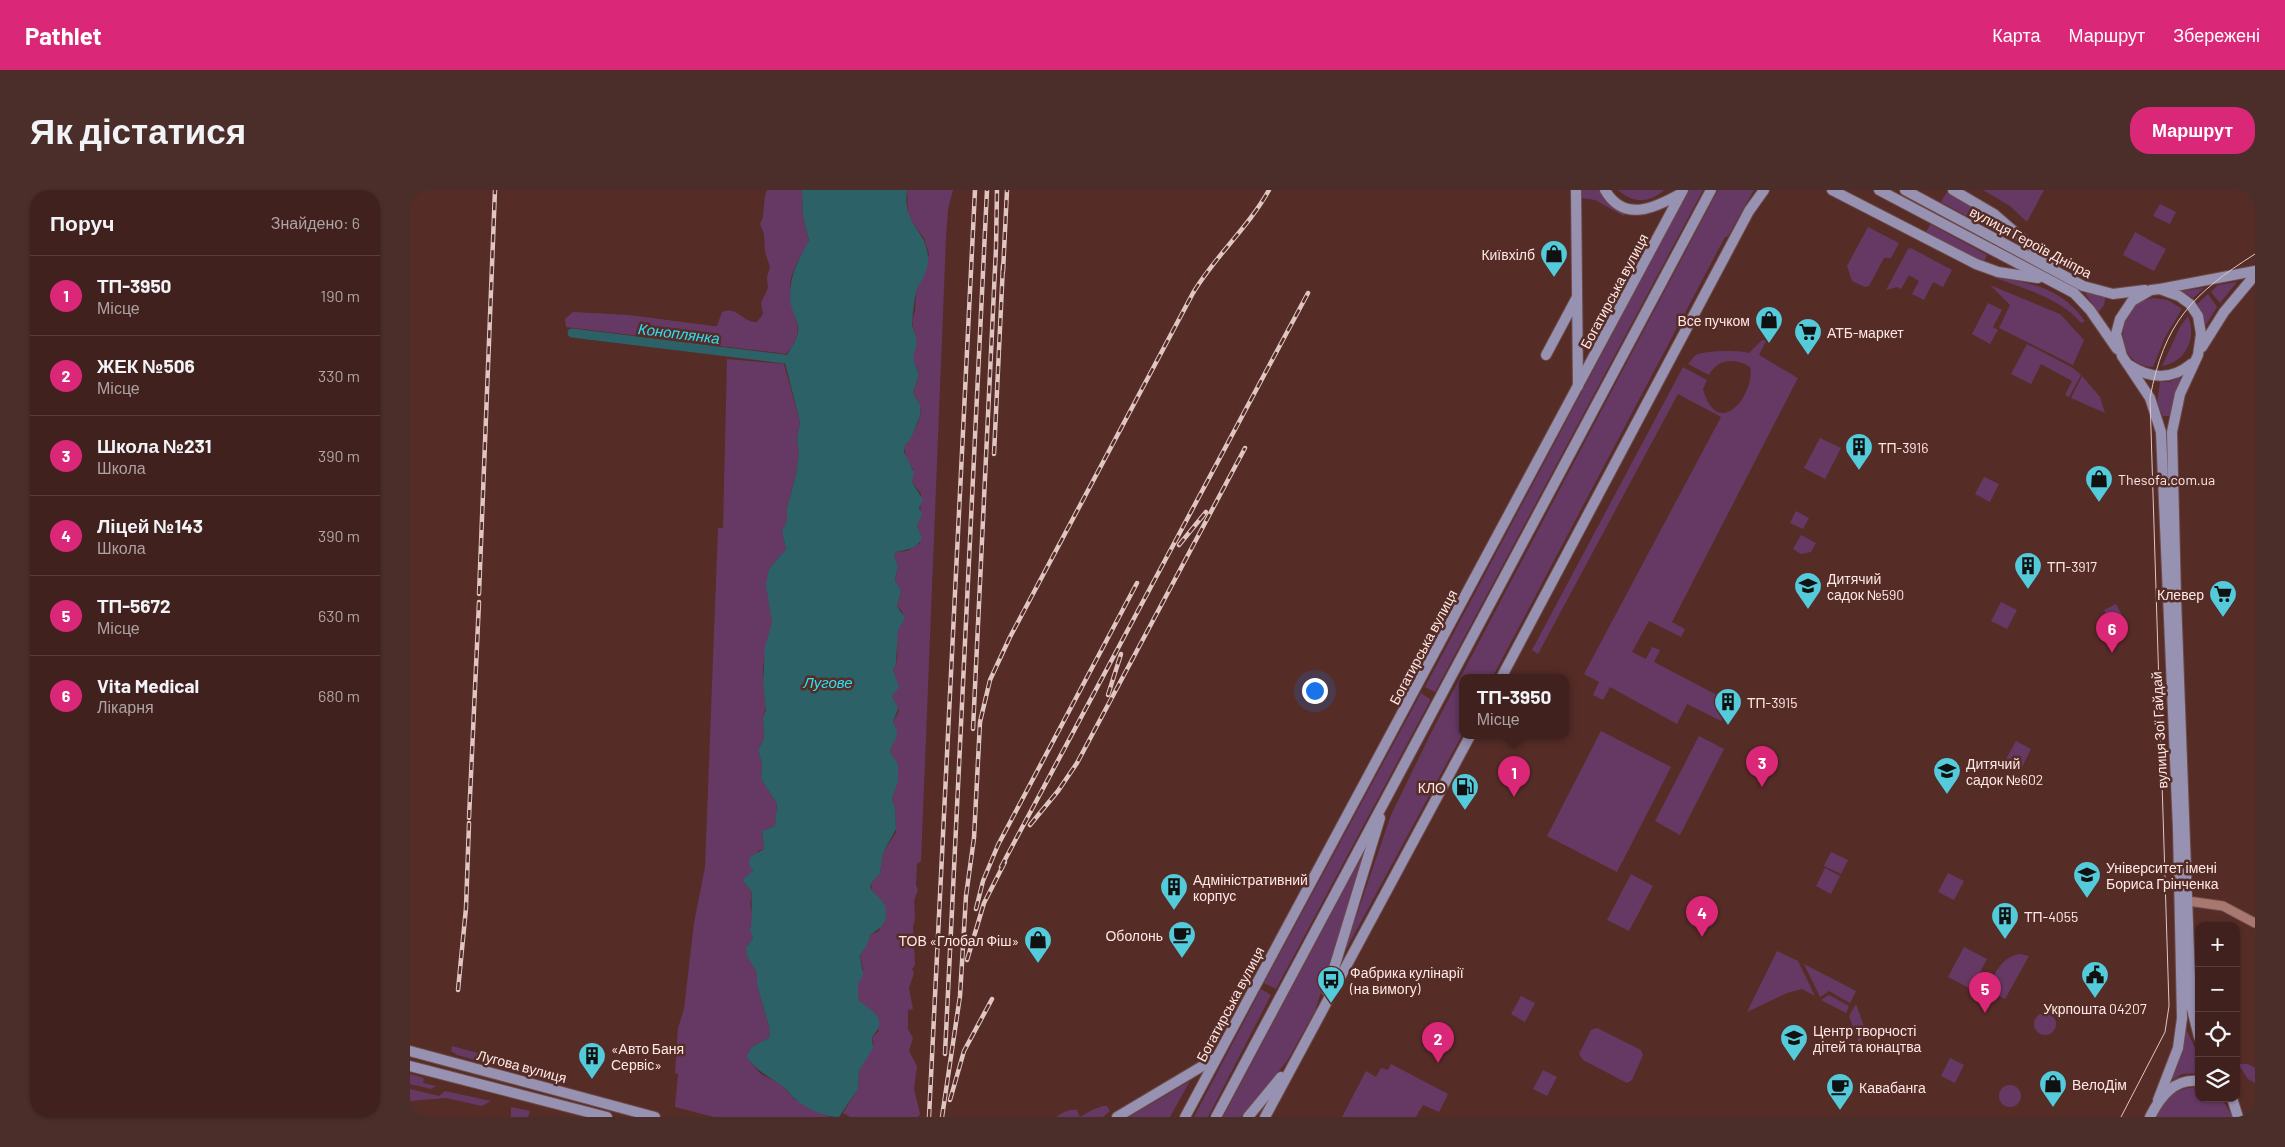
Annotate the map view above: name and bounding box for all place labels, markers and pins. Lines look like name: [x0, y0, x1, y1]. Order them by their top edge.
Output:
shop icon: Київхілб: [1539, 239, 1569, 278]
place label: Київхілб: [1481, 246, 1535, 263]
shop icon: Все пучком: [1754, 305, 1784, 344]
place label: Все пучком: [1678, 312, 1750, 329]
supermarket icon: АТБ-маркет: [1793, 317, 1823, 356]
place label: АТБ-маркет: [1827, 324, 1904, 341]
building icon: ТП-3916: [1844, 432, 1874, 471]
place label: ТП-3916: [1878, 439, 1928, 456]
shop icon: Thesofa.com.ua: [2084, 464, 2114, 503]
place label: Thesofa.com.ua: [2118, 471, 2215, 488]
building icon: ТП-3917: [2013, 551, 2043, 590]
place label: ТП-3917: [2047, 558, 2097, 575]
place label: Дитячий садок №590: [1827, 570, 1904, 603]
school or university icon: Дитячий садок №590: [1793, 571, 1823, 610]
supermarket icon: Клевер: [2208, 579, 2238, 618]
place label: Клевер: [2157, 586, 2204, 603]
pin: 6: [2096, 612, 2128, 653]
building icon: ТП-3915: [1713, 687, 1743, 726]
place label: ТП-3915: [1747, 694, 1797, 711]
pin: 3: [1746, 746, 1778, 787]
place label: Дитячий садок №602: [1966, 755, 2043, 788]
pin: 1: [1498, 756, 1530, 797]
school or university icon: Дитячий садок №602: [1932, 756, 1962, 795]
fuel station icon: КЛО: [1450, 772, 1480, 811]
place label: КЛО: [1418, 779, 1446, 796]
place label: Університет імені Бориса Грінченка: [2106, 859, 2219, 892]
school or university icon: Університет імені Бориса Грінченка: [2072, 860, 2102, 899]
place label: Адміністративний корпус: [1193, 871, 1308, 904]
building icon: Адміністративний корпус: [1159, 872, 1189, 911]
pin: 4: [1686, 896, 1718, 937]
building icon: ТП-4055: [1990, 901, 2020, 940]
place label: ТП-4055: [2024, 908, 2078, 925]
cafe icon: Оболонь: [1167, 920, 1197, 959]
shop icon: ТОВ «Глобал Фіш»: [1023, 925, 1053, 964]
place label: Оболонь: [1105, 927, 1163, 944]
place label: ТОВ «Глобал Фіш»: [899, 932, 1019, 949]
public building icon: Укрпошта 04207: [2080, 960, 2110, 999]
place label: Фабрика кулінарії (на вимогу): [1349, 964, 1464, 997]
bus stop icon: Фабрика кулінарії (на вимогу): [1316, 965, 1346, 1004]
pin: 5: [1969, 972, 2001, 1013]
place label: Укрпошта 04207: [2043, 1000, 2147, 1017]
pin: 2: [1422, 1022, 1454, 1063]
place label: Центр творчості дітей та юнацтва: [1813, 1022, 1922, 1055]
school or university icon: Центр творчості дітей та юнацтва: [1779, 1023, 1809, 1062]
place label: «Авто Баня Сервіс»: [611, 1040, 684, 1073]
building icon: «Авто Баня Сервіс»: [577, 1041, 607, 1080]
shop icon: ВелоДім: [2038, 1069, 2068, 1108]
cafe icon: Кавабанга: [1825, 1072, 1855, 1111]
place label: ВелоДім: [2072, 1076, 2127, 1093]
place label: Кавабанга: [1859, 1079, 1926, 1096]

